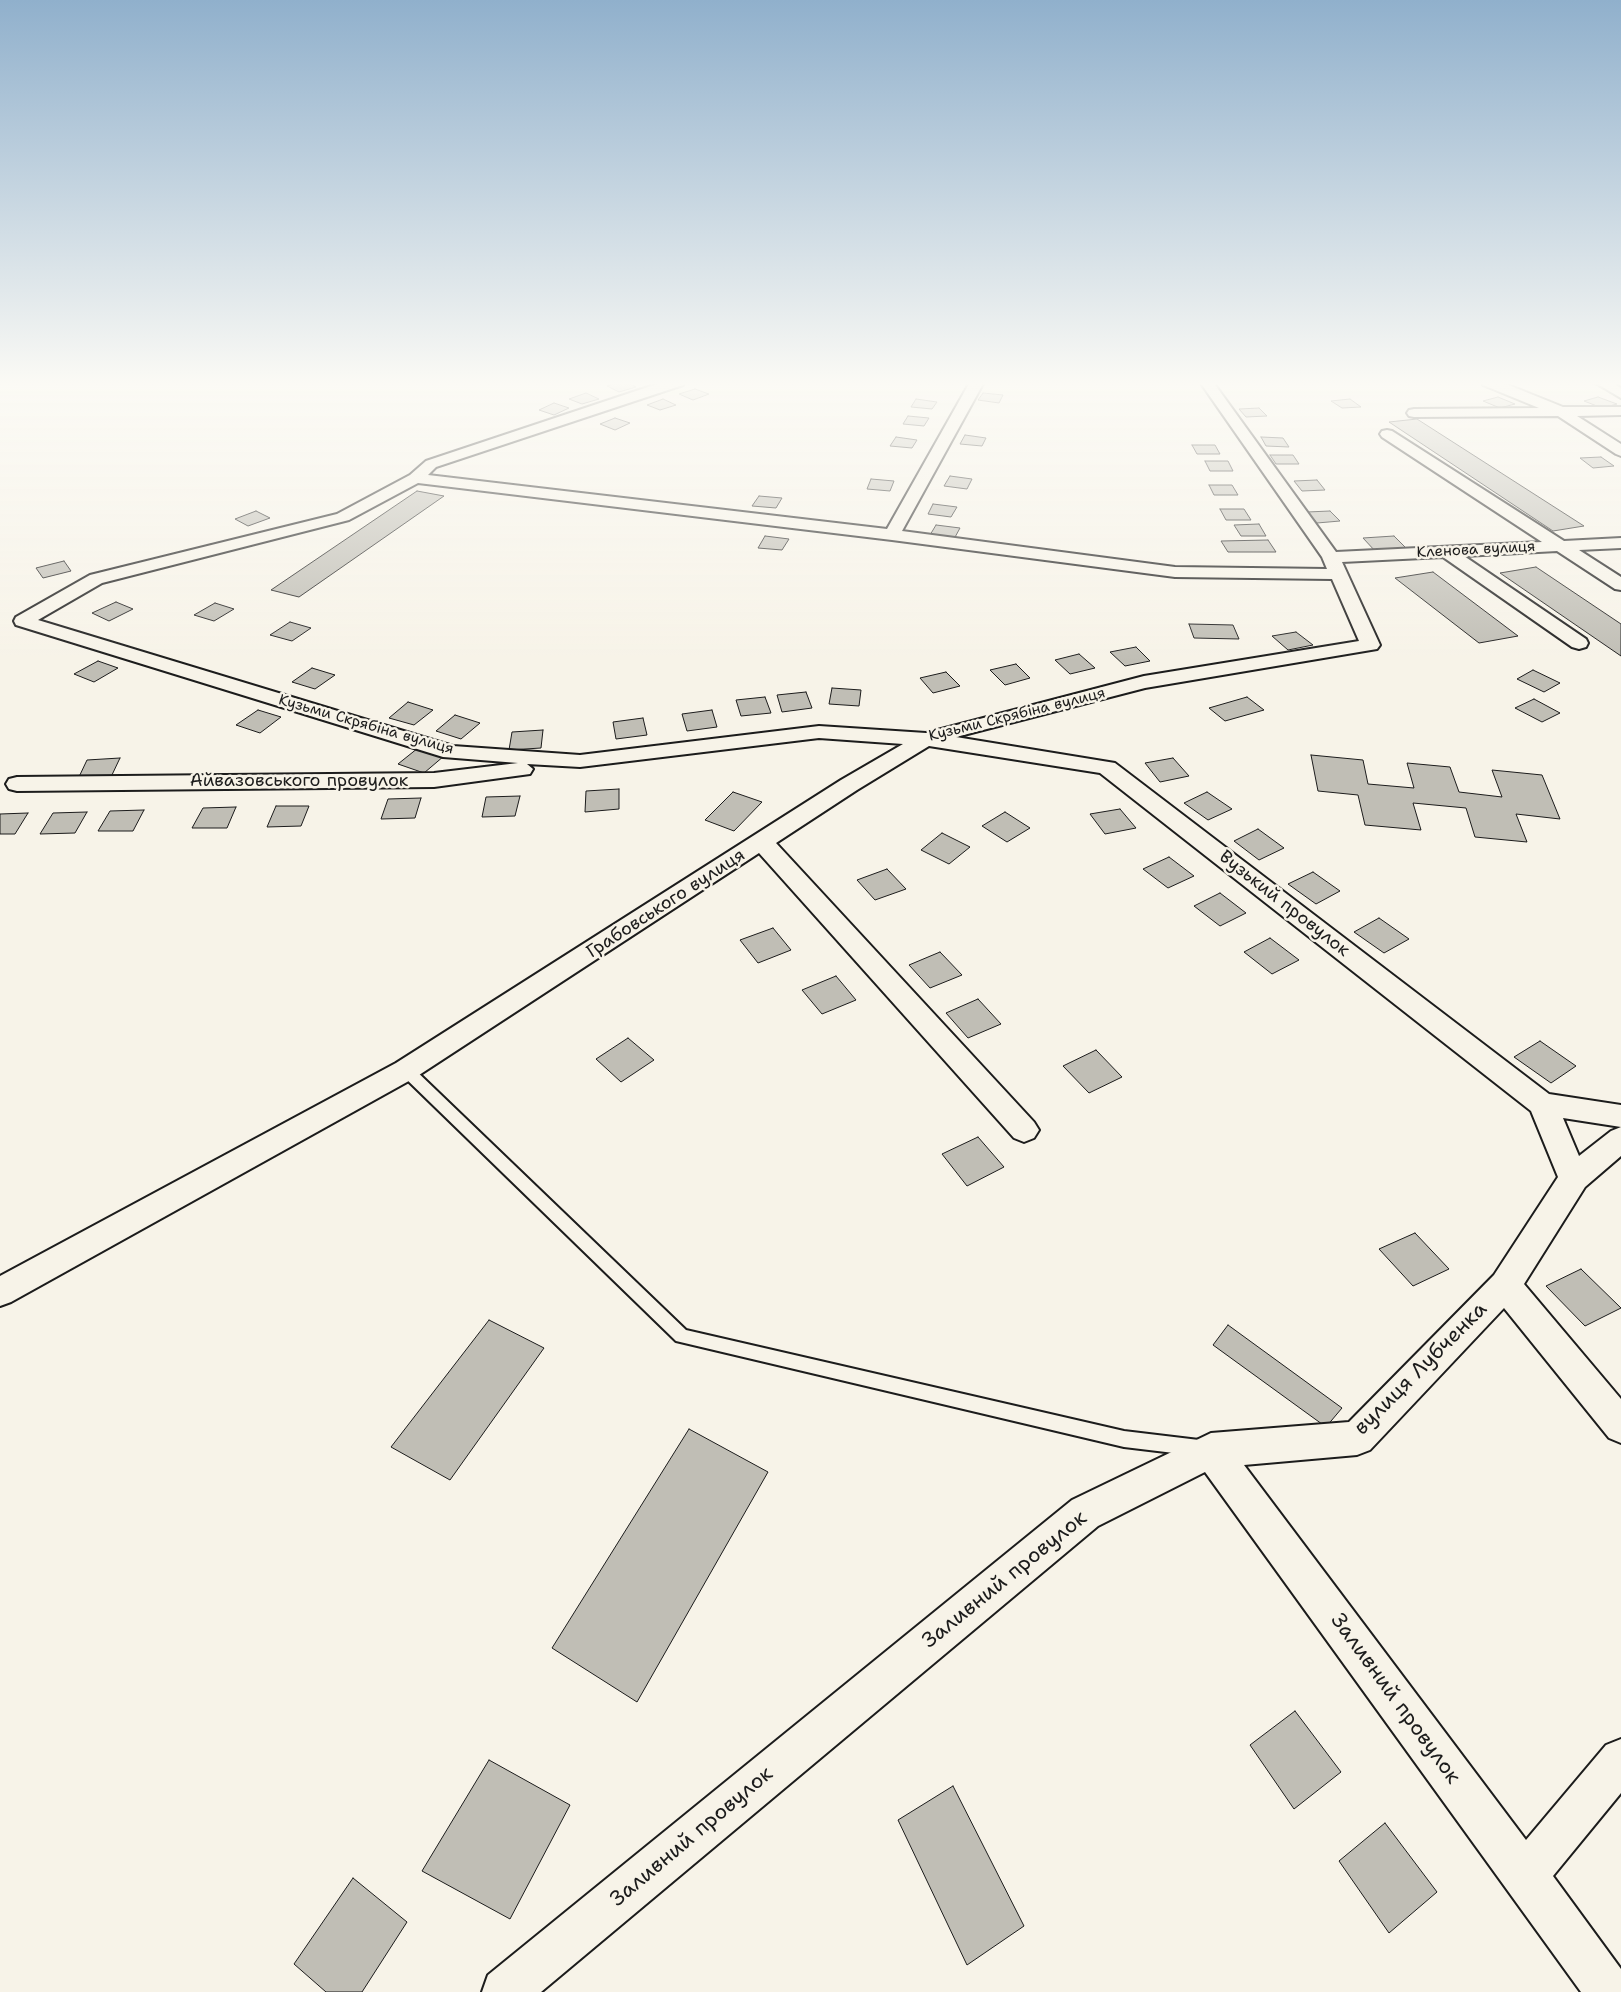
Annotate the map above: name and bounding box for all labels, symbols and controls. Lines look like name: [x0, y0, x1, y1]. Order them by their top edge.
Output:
street label: Кленова вулиця: [1416, 538, 1536, 562]
street label: Кузьми Скрябіна вулиця: [927, 684, 1107, 746]
street label: Кузьми Скрябіна вулиця: [276, 691, 456, 759]
street label: Айвазовського провулок: [190, 770, 408, 792]
street label: Грабовського вулиця: [583, 845, 749, 963]
street label: Вузький провулок: [1214, 846, 1354, 962]
street label: вулиця Лубченка: [1349, 1297, 1493, 1441]
street label: Заливний провулок: [918, 1506, 1092, 1654]
street label: Заливний провулок: [1325, 1609, 1465, 1789]
street label: Заливний провулок: [606, 1762, 778, 1912]

